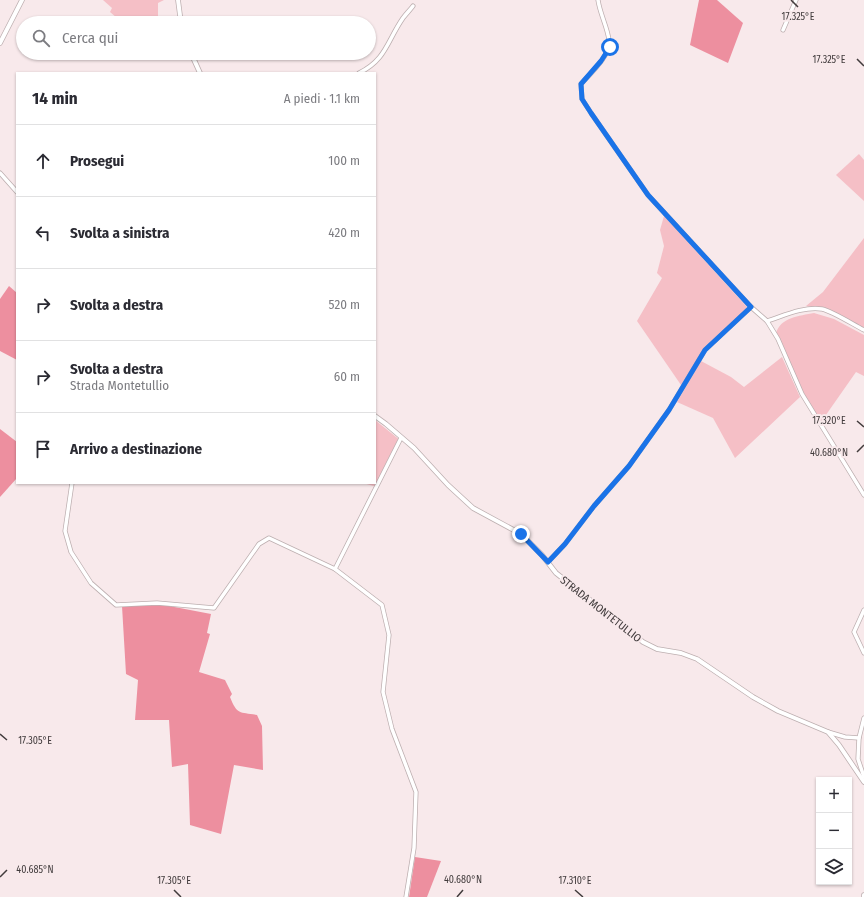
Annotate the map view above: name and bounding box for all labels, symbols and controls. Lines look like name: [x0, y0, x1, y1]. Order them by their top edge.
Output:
text: 17.325°E: [782, 11, 815, 23]
search box: [16, 16, 376, 60]
icon: search: [30, 27, 52, 49]
text: Cerca qui: [62, 29, 118, 47]
route start: [601, 38, 619, 56]
text: 17.325°E: [813, 54, 846, 66]
text: 14 min: [32, 88, 78, 109]
text: A piedi · 1.1 km: [284, 91, 360, 106]
icon: ahead: [32, 150, 54, 172]
text: Prosegui: [70, 152, 124, 170]
text: 100 m: [328, 153, 360, 168]
icon: left: [32, 222, 54, 244]
text: Svolta a sinistra: [70, 224, 170, 242]
text: 420 m: [328, 225, 360, 240]
icon: right: [32, 294, 54, 316]
text: Svolta a destra: [70, 296, 163, 314]
text: 520 m: [329, 297, 360, 312]
text: Svolta a destra: [70, 360, 163, 378]
icon: right: [32, 366, 54, 388]
text: 60 m: [334, 369, 360, 384]
text: Strada Montetullio: [70, 378, 169, 393]
text: 17.320°E: [812, 415, 846, 427]
icon: arrive: [32, 438, 54, 460]
text: Arrivo a destinazione: [70, 440, 202, 458]
text: 40.680°N: [810, 447, 848, 459]
route end: [512, 525, 530, 543]
street label: STRADA MONTETULLIO: [558, 574, 644, 645]
text: 17.305°E: [18, 735, 52, 747]
map controls: [816, 777, 852, 885]
button: +: [816, 777, 852, 813]
button: −: [816, 813, 852, 849]
button: layers: [816, 849, 852, 885]
text: 40.685°N: [16, 864, 54, 876]
text: 40.680°N: [444, 874, 482, 886]
text: 17.305°E: [157, 875, 191, 887]
text: 17.310°E: [559, 875, 592, 887]

